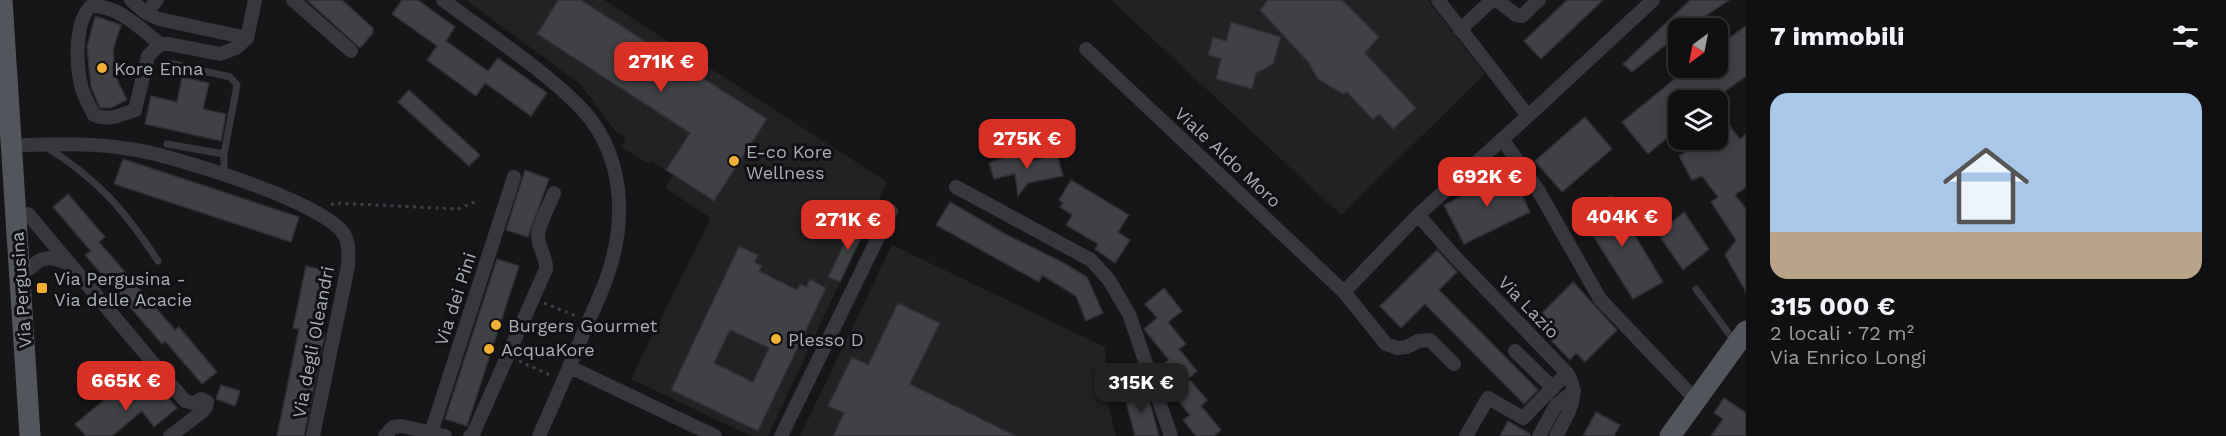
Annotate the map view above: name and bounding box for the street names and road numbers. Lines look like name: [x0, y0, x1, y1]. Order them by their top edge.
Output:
street label: Viale Aldo Moro: [1171, 102, 1285, 212]
street label: Via Pergusina: [6, 231, 36, 349]
street label: Via dei Pini: [430, 250, 480, 348]
street label: Via degli Oleandri: [288, 264, 338, 420]
street label: Via Lazio: [1494, 271, 1564, 343]

